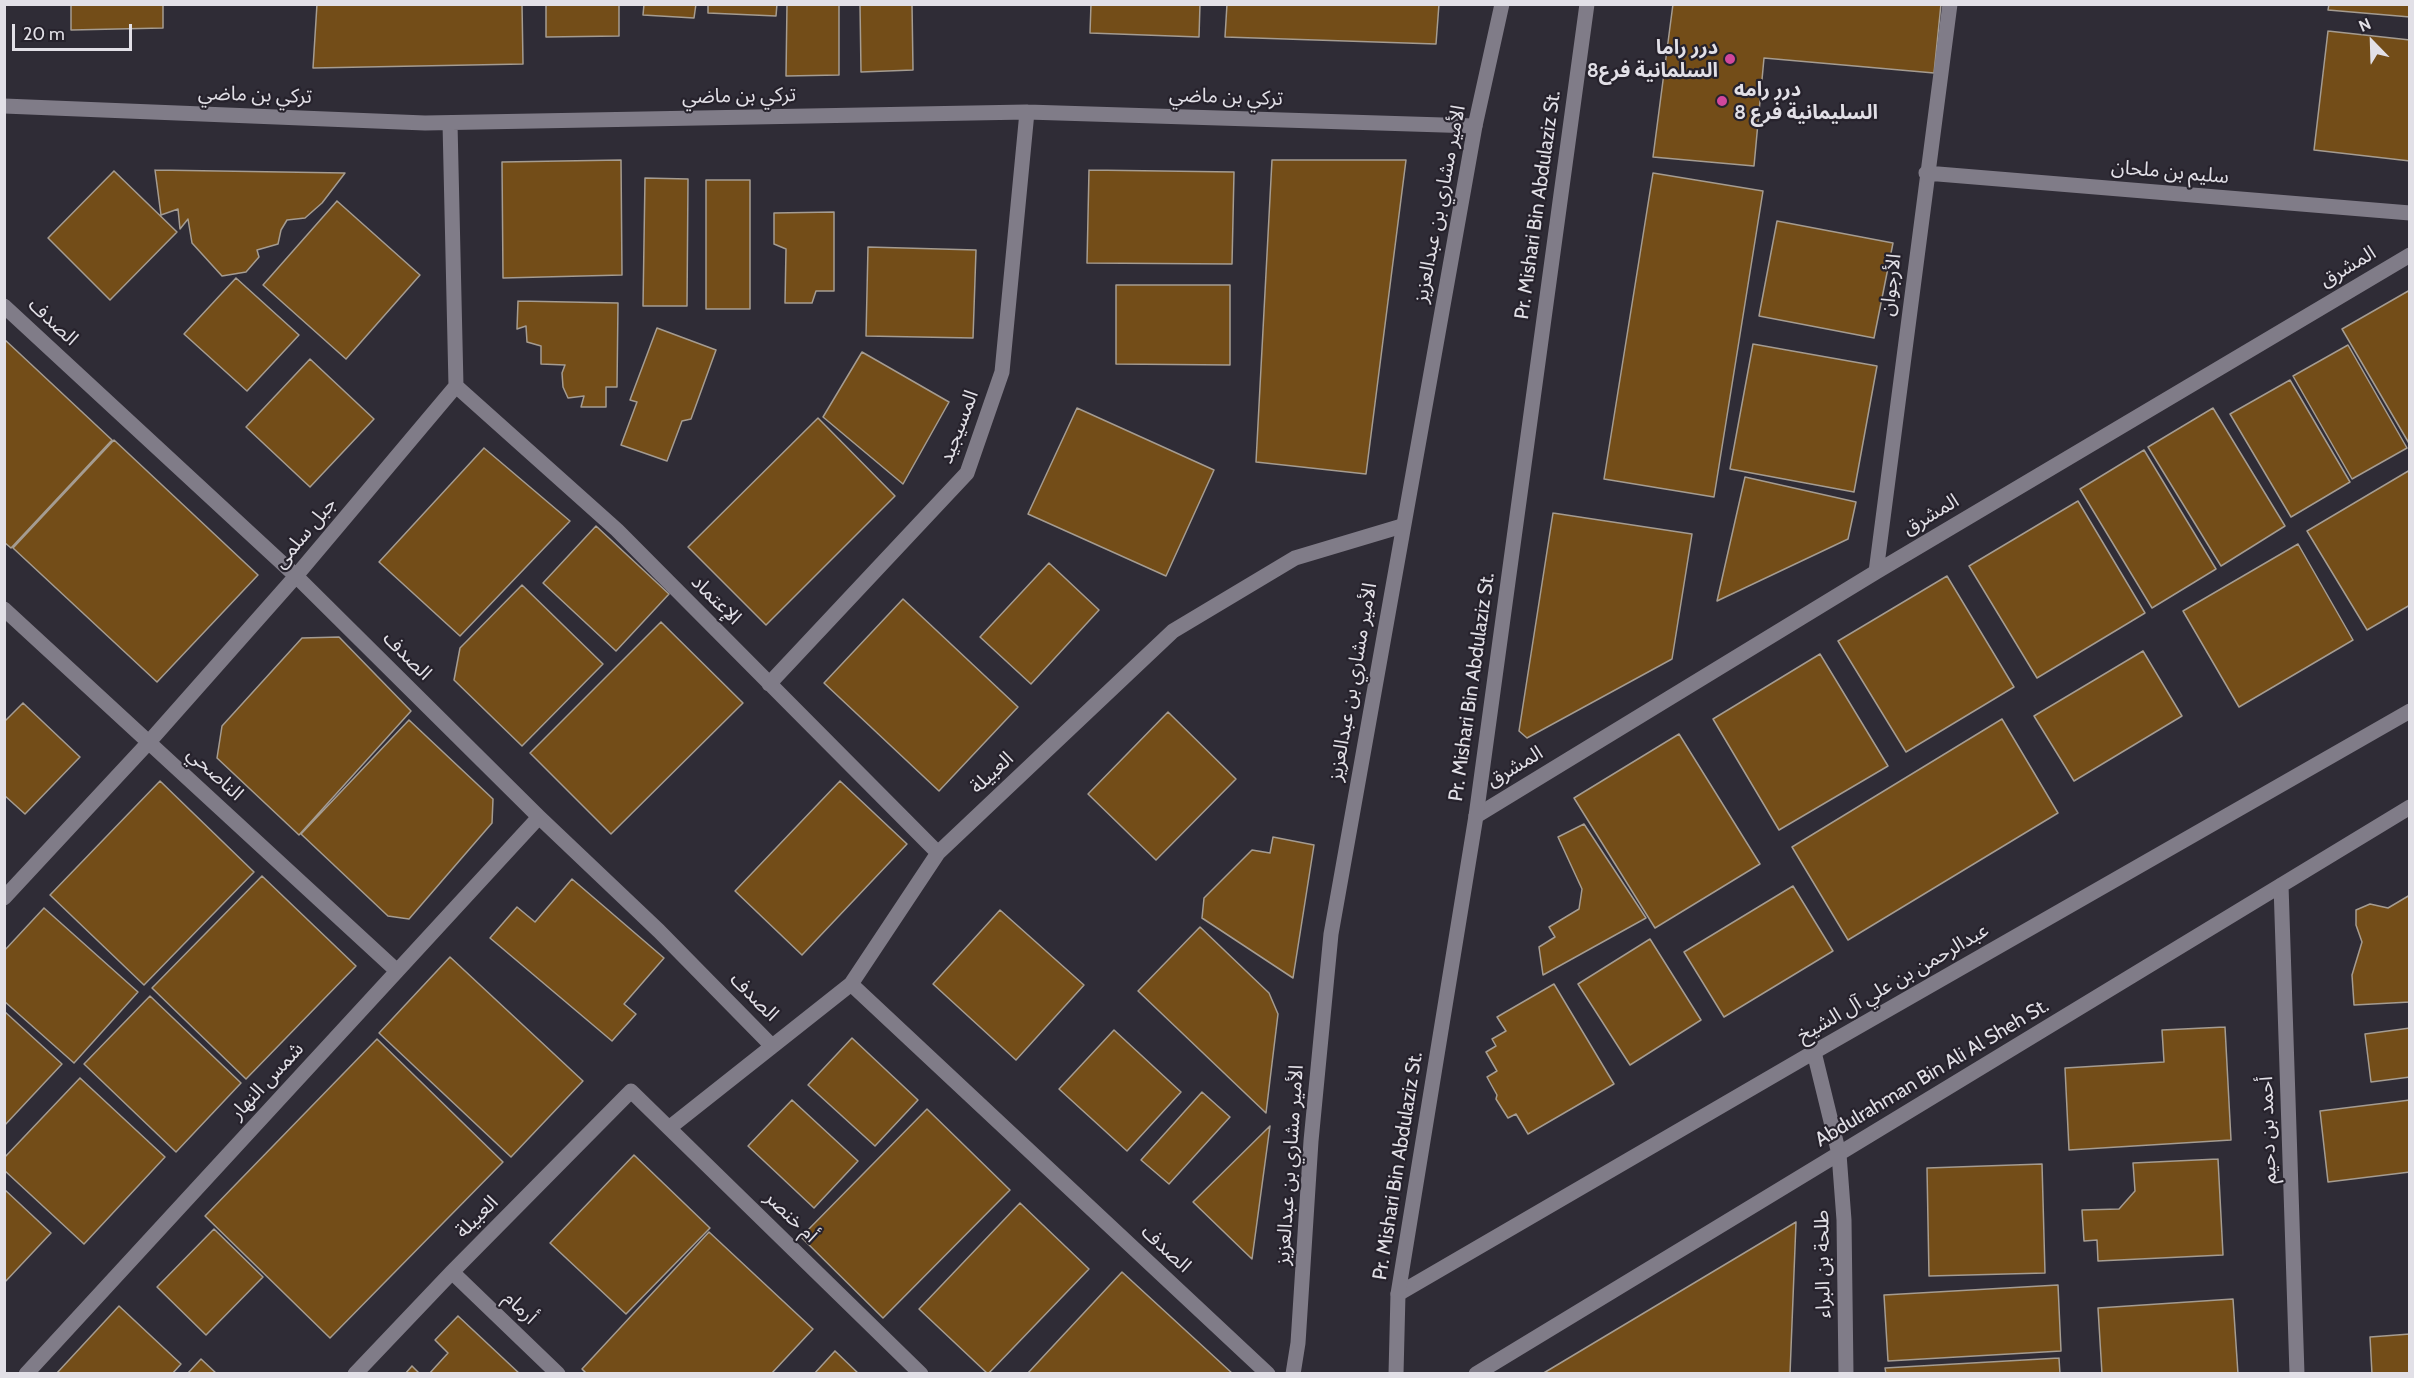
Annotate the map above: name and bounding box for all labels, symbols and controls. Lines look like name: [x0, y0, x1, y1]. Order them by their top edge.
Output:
scale bar: [15, 12, 135, 50]
north arrow: [2342, 12, 2402, 72]
text: N: [2356, 14, 2374, 36]
text: 20 m: [23, 23, 65, 45]
place label: درر راما السلمانية فرع8: [1587, 36, 1718, 83]
marker: درر راما السلمانية فرع8: [1723, 52, 1737, 66]
place label: درر رامه السليمانية فرع 8: [1734, 78, 1878, 125]
street label: تركي بن ماضي: [198, 81, 312, 109]
street label: تركي بن ماضي: [682, 83, 796, 109]
street label: تركي بن ماضي: [1169, 83, 1283, 111]
street label: Pr. Mishari Bin Abdulaziz St.: [1510, 89, 1566, 321]
marker: درر رامه السليمانية فرع 8: [1715, 94, 1729, 108]
street label: الأمير مشاري بن عبدالعزيز: [1409, 103, 1471, 305]
street label: سليم بن ملحان: [2110, 155, 2230, 189]
street label: المشرق: [2316, 241, 2380, 293]
street label: الأرجوان: [1875, 252, 1907, 318]
street label: الصدف: [23, 293, 83, 351]
street label: المسيجيد: [934, 387, 984, 467]
street label: المشرق: [1899, 489, 1963, 541]
street label: جبل سلمى: [268, 492, 342, 574]
street label: الإعتماد: [686, 570, 746, 630]
street label: Pr. Mishari Bin Abdulaziz St.: [1444, 571, 1500, 803]
street label: الأمير مشاري بن عبدالعزيز: [1324, 581, 1382, 783]
street label: الصدف: [378, 627, 436, 685]
street label: المشرق: [1483, 741, 1547, 793]
street label: الناصحي: [182, 742, 248, 806]
street label: العبيلة: [965, 747, 1019, 799]
street label: عبدالرحمن بن علي آل الشيخ: [1793, 918, 1993, 1048]
street label: الصدف: [725, 968, 783, 1026]
street label: Abdulrahman Bin Ali Al Sheh St.: [1811, 994, 2053, 1152]
street label: شمس النهار: [225, 1037, 309, 1125]
street label: Pr. Mishari Bin Abdulaziz St.: [1368, 1050, 1428, 1282]
street label: الأمير مشاري بن عبدالعزيز: [1271, 1064, 1309, 1266]
street label: أحمد بن دحيم: [2254, 1076, 2282, 1184]
street label: أم خنصر: [759, 1186, 823, 1248]
street label: العبيلة: [451, 1191, 503, 1243]
street label: طلحة بن البراء: [1810, 1210, 1836, 1318]
street label: الصدف: [1136, 1220, 1196, 1278]
street label: أرمام: [498, 1286, 542, 1330]

